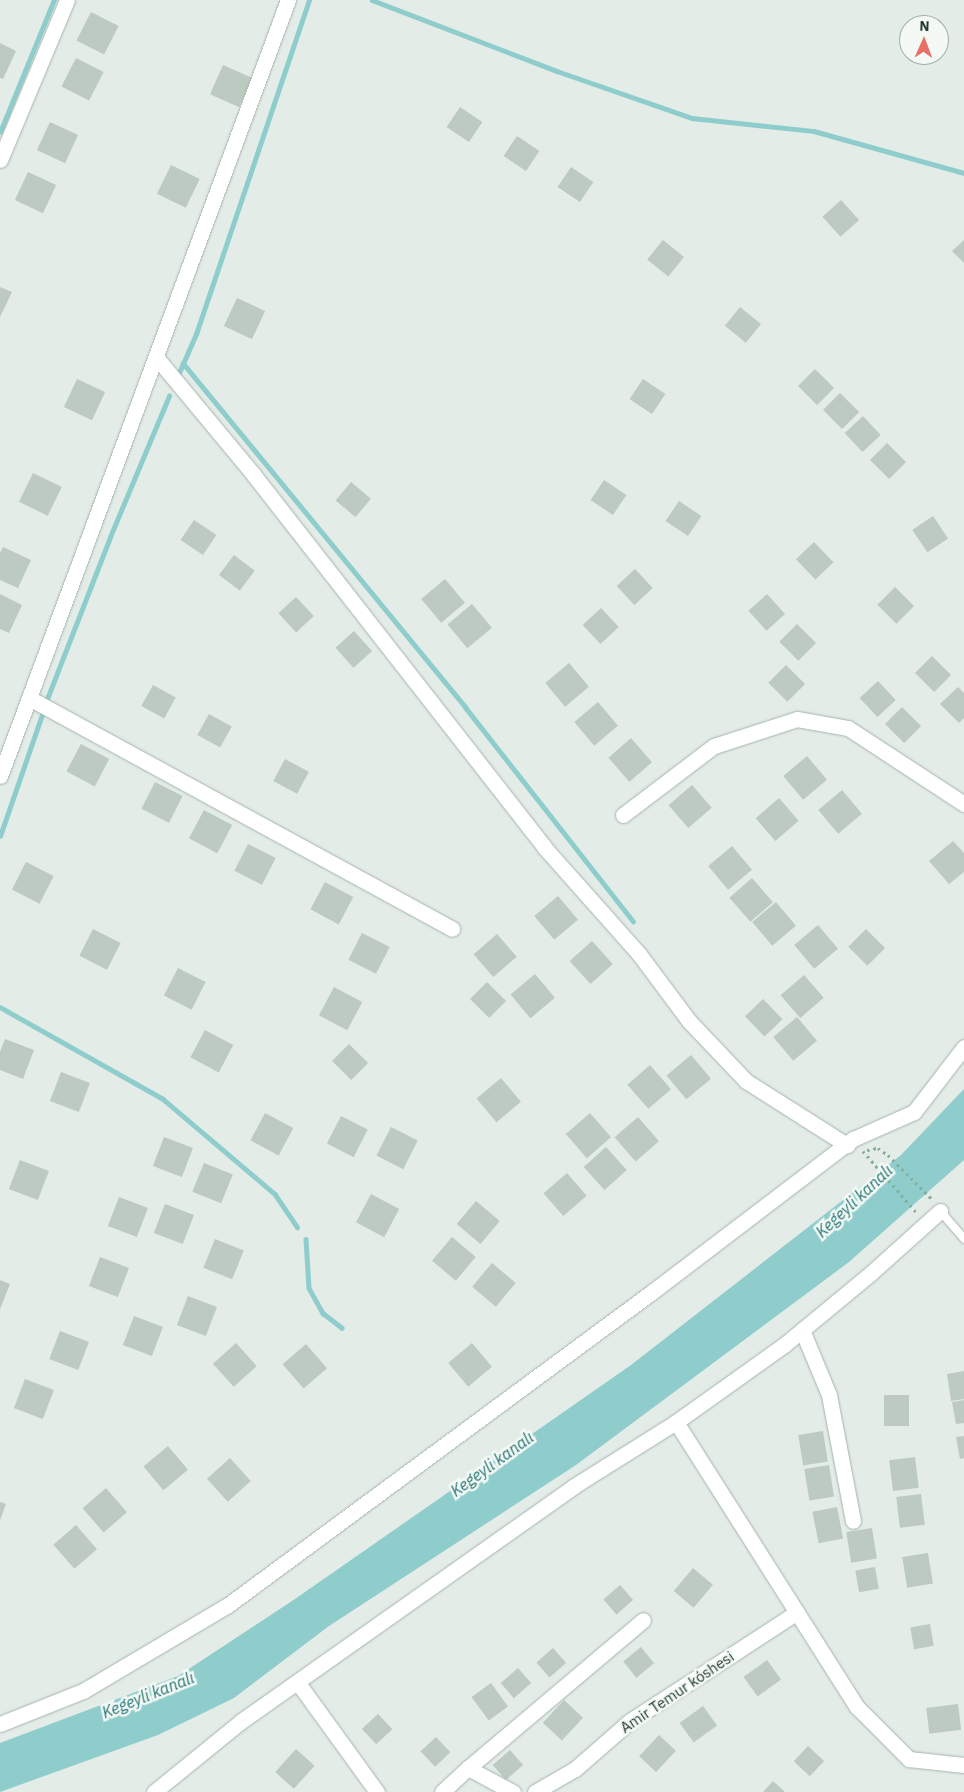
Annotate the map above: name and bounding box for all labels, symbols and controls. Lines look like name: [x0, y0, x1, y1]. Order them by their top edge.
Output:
north arrow: [899, 15, 949, 65]
text: N: [919, 17, 930, 35]
water label: Kegeyli kanalı: [812, 1161, 896, 1241]
water label: Kegeyli kanalı: [447, 1428, 537, 1500]
street label: Amir Temur kóshesi: [617, 1647, 737, 1737]
water label: Kegeyli kanalı: [99, 1668, 197, 1722]

